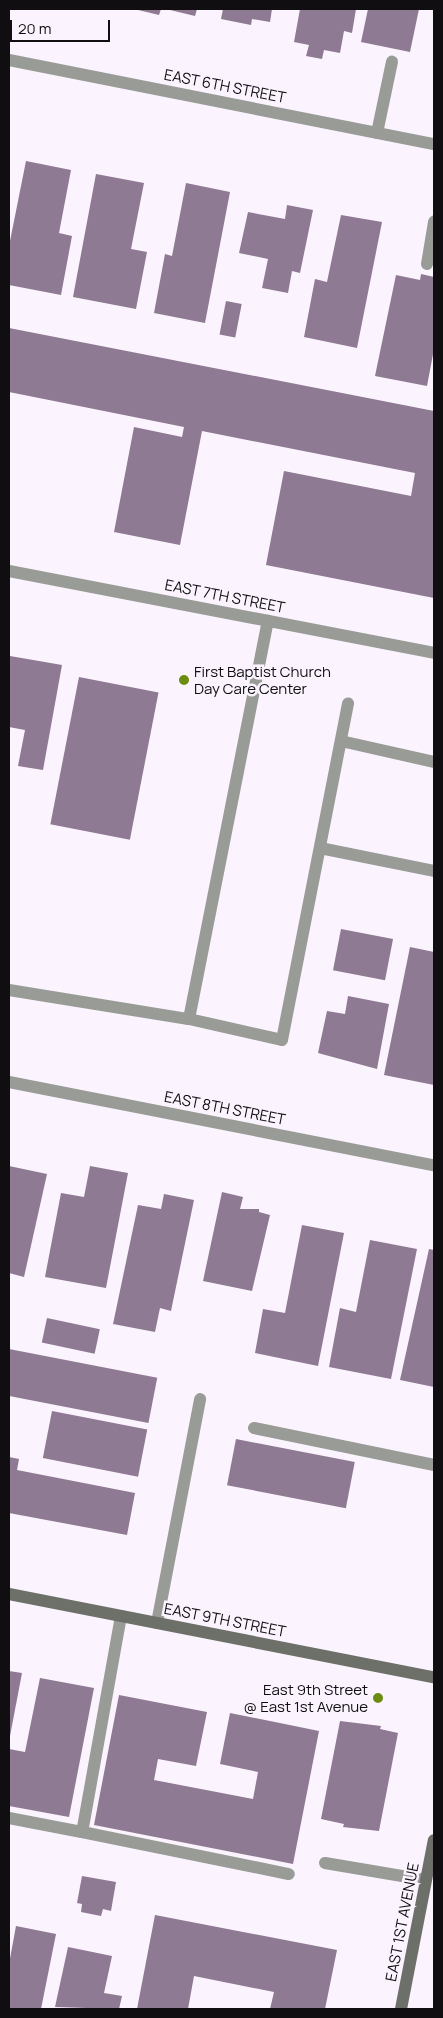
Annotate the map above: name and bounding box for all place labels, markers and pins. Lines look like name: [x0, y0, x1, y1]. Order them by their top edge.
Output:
place label: First Baptist Church Day Care Center: [194, 662, 331, 697]
marker: First Baptist Church Day Care Center: [178, 674, 190, 686]
place label: East 9th Street @ East 1st Avenue: [244, 1680, 368, 1715]
marker: East 9th Street @ East 1st Avenue: [372, 1692, 384, 1704]

